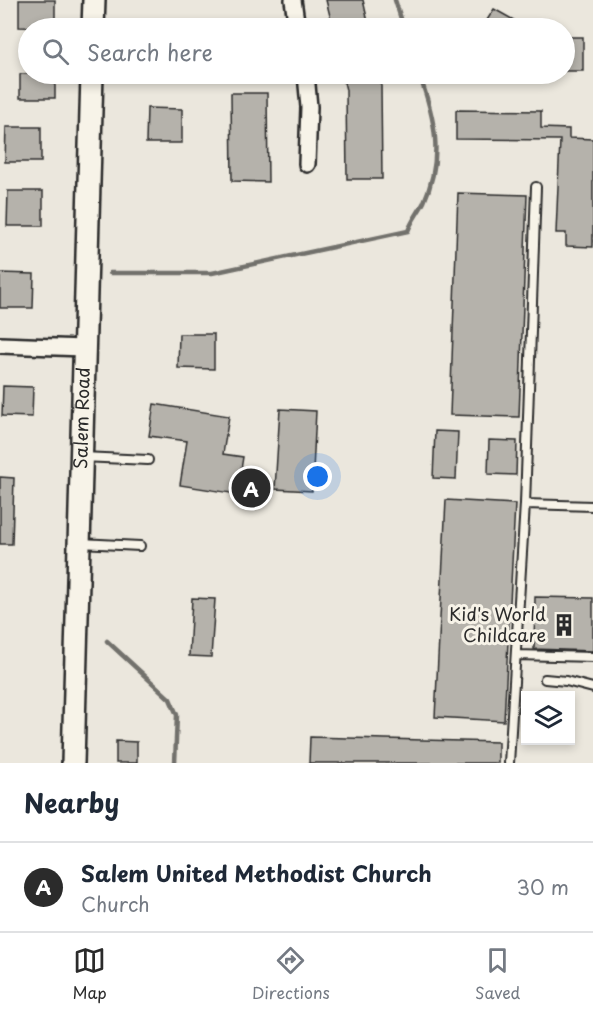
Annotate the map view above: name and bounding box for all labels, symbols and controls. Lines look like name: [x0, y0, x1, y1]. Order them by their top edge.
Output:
search box: [18, 18, 575, 84]
icon: search: [39, 35, 72, 68]
text: Search here: [87, 35, 213, 68]
street label: Salem Road: [66, 367, 96, 469]
your location: [303, 462, 332, 491]
pin: A: [232, 466, 270, 510]
place label: Kid's World Childcare: [449, 600, 546, 648]
building icon: Kid's World Childcare: [551, 612, 577, 638]
map controls: [521, 691, 575, 745]
button: layers: [521, 691, 575, 745]
text: Nearby: [24, 783, 119, 822]
text: Salem United Methodist Church: [81, 856, 432, 889]
text: A: [36, 872, 51, 902]
text: 30 m: [516, 872, 569, 902]
text: Church: [81, 889, 150, 919]
tab: Map: [73, 944, 107, 1004]
tab: Directions: [252, 944, 330, 1004]
tab: Saved: [475, 944, 520, 1004]

